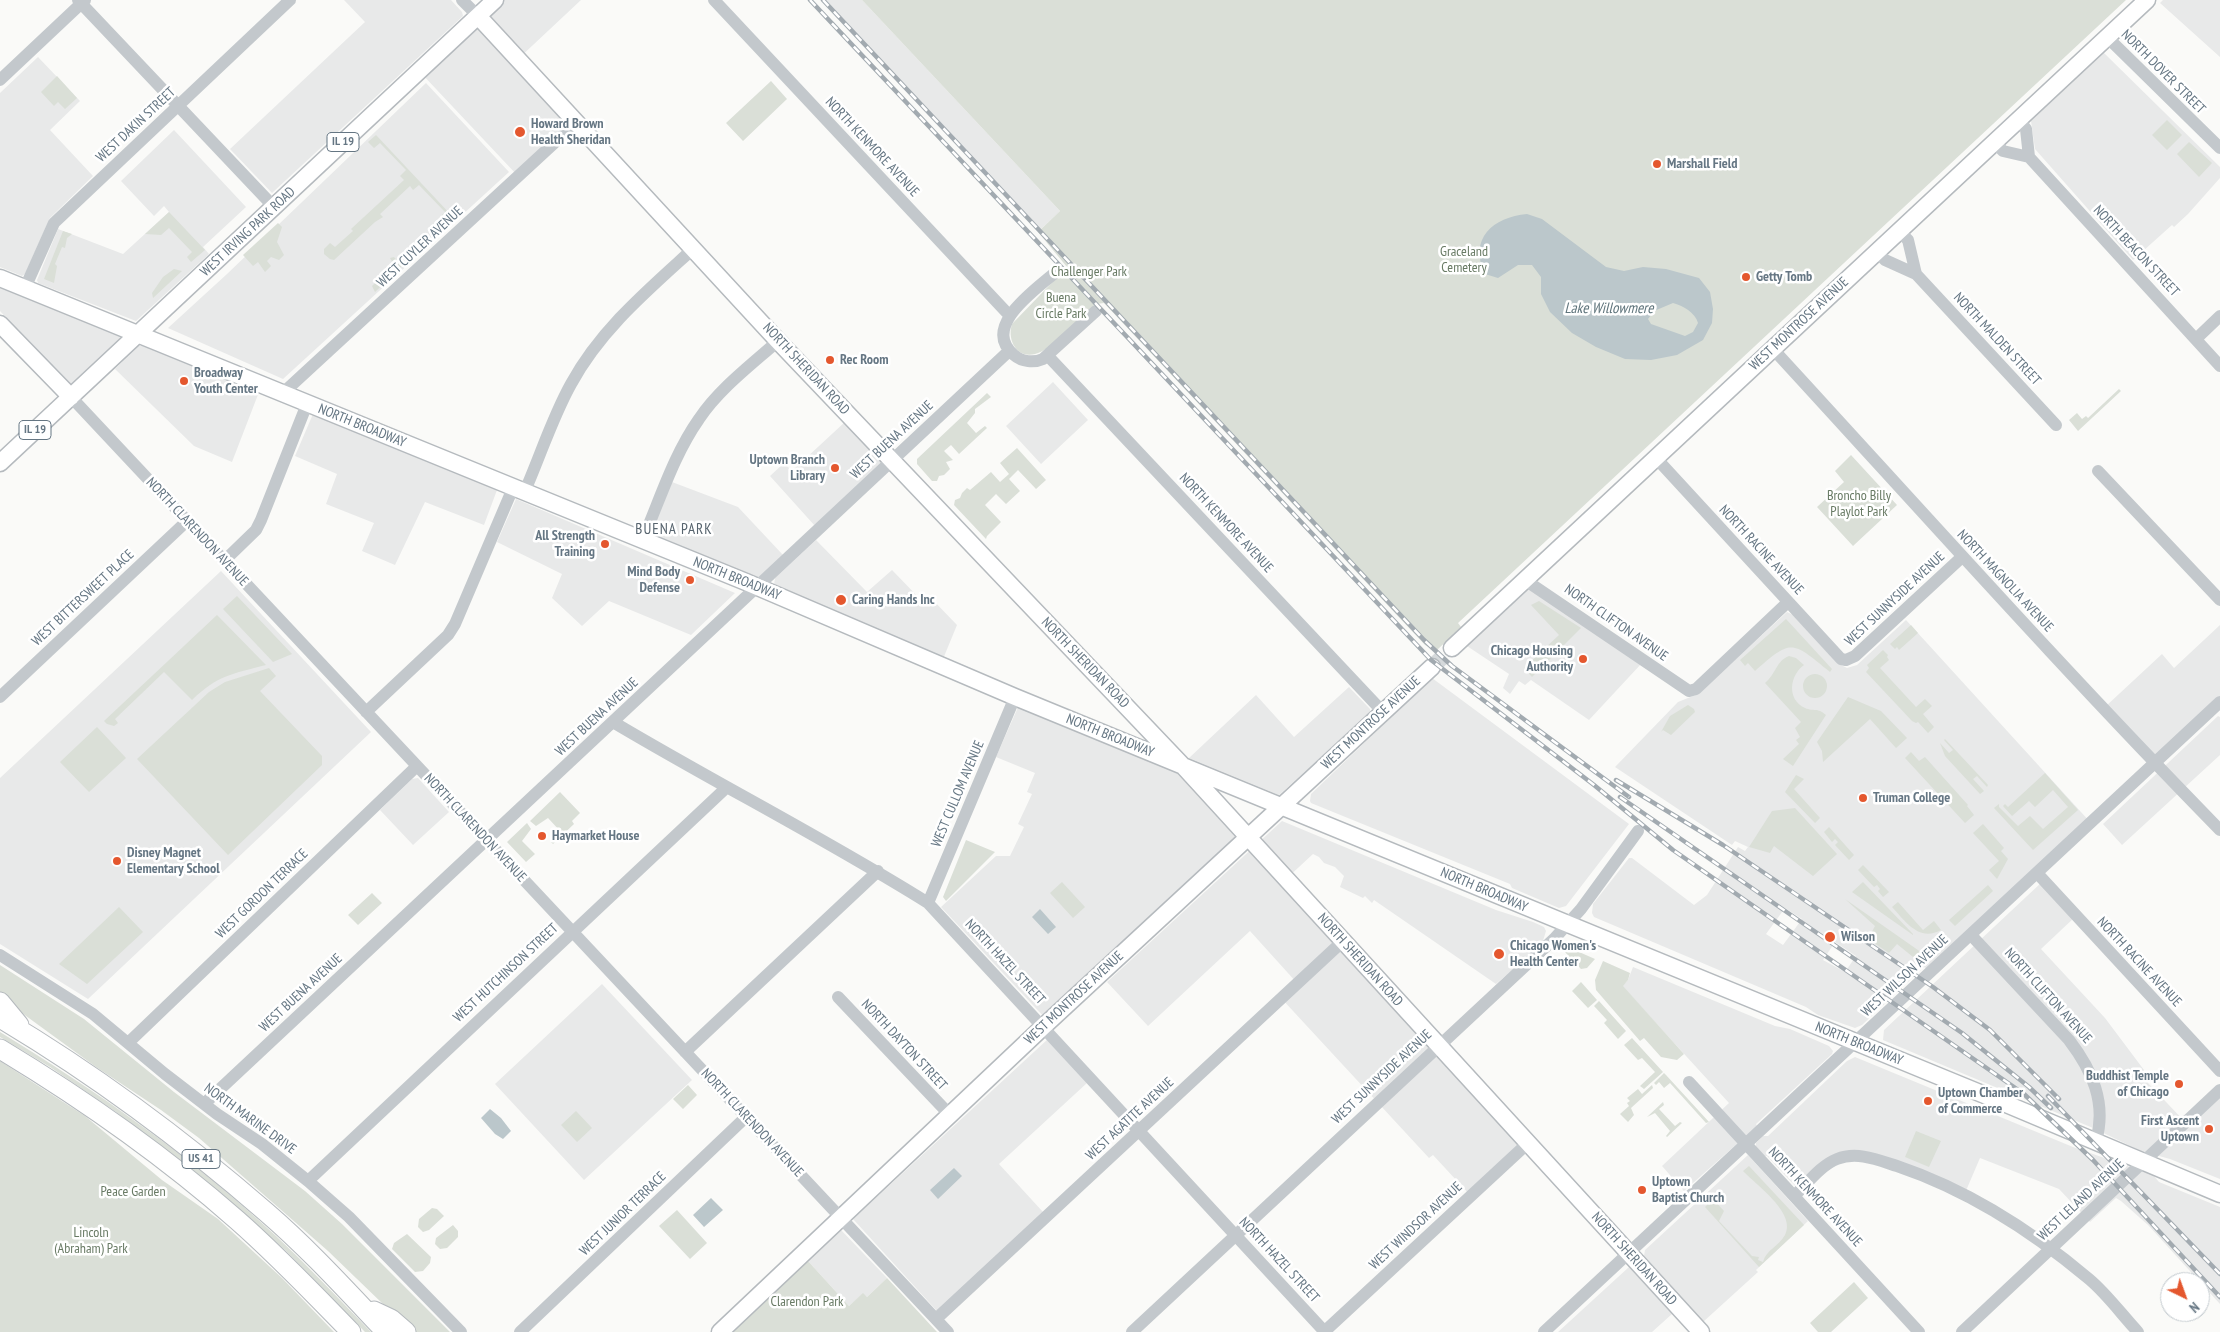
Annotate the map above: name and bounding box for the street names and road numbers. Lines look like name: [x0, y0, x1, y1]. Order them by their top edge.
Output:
street label: NORTH DOVER STREET: [2117, 26, 2209, 118]
street label: WEST DAKIN STREET: [93, 84, 179, 166]
street label: NORTH KENMORE AVENUE: [821, 94, 923, 200]
road number: IL 19: [327, 132, 359, 152]
street label: WEST IRVING PARK ROAD: [197, 184, 299, 280]
street label: NORTH BEACON STREET: [2089, 202, 2183, 300]
street label: WEST CUYLER AVENUE: [373, 203, 467, 291]
street label: WEST MONTROSE AVENUE: [1746, 274, 1852, 374]
street label: NORTH MALDEN STREET: [1950, 289, 2044, 389]
street label: NORTH SHERIDAN ROAD: [759, 320, 853, 418]
street label: WEST BUENA AVENUE: [847, 397, 937, 483]
street label: NORTH BROADWAY: [316, 401, 408, 451]
road number: IL 19: [19, 420, 51, 440]
street label: NORTH KENMORE AVENUE: [1175, 470, 1277, 576]
street label: NORTH CLARENDON AVENUE: [142, 474, 252, 590]
street label: NORTH RACINE AVENUE: [1715, 502, 1807, 598]
street label: NORTH MAGNOLIA AVENUE: [1953, 526, 2057, 636]
street label: WEST BITTERSWEET PLACE: [28, 546, 138, 650]
street label: WEST SUNNYSIDE AVENUE: [1842, 548, 1948, 650]
street label: NORTH BROADWAY: [691, 554, 783, 604]
street label: NORTH CLIFTON AVENUE: [1561, 581, 1671, 665]
street label: NORTH SHERIDAN ROAD: [1037, 614, 1133, 712]
street label: WEST MONTROSE AVENUE: [1318, 673, 1424, 773]
street label: WEST BUENA AVENUE: [552, 674, 642, 760]
street label: NORTH BROADWAY: [1064, 711, 1156, 761]
street label: WEST CULLOM AVENUE: [928, 738, 988, 850]
street label: NORTH CLARENDON AVENUE: [420, 770, 530, 886]
street label: WEST GORDON TERRACE: [212, 846, 312, 942]
street label: NORTH BROADWAY: [1438, 864, 1530, 916]
street label: NORTH SHERIDAN ROAD: [1314, 910, 1406, 1010]
street label: NORTH RACINE AVENUE: [2093, 914, 2185, 1010]
street label: NORTH HAZEL STREET: [961, 916, 1049, 1008]
street label: WEST HUTCHINSON STREET: [450, 920, 562, 1026]
street label: WEST WILSON AVENUE: [1858, 931, 1952, 1021]
street label: NORTH CLIFTON AVENUE: [2001, 945, 2095, 1047]
street label: WEST MONTROSE AVENUE: [1021, 948, 1127, 1048]
street label: WEST BUENA AVENUE: [256, 950, 346, 1036]
street label: NORTH DAYTON STREET: [858, 996, 950, 1094]
street label: NORTH BROADWAY: [1813, 1019, 1905, 1069]
street label: WEST SUNNYSIDE AVENUE: [1329, 1026, 1435, 1128]
street label: NORTH CLARENDON AVENUE: [697, 1065, 807, 1181]
street label: WEST AGATITE AVENUE: [1083, 1074, 1177, 1164]
street label: NORTH MARINE DRIVE: [201, 1080, 299, 1158]
street label: NORTH KENMORE AVENUE: [1764, 1144, 1866, 1250]
road number: US 41: [182, 1150, 220, 1168]
street label: WEST LELAND AVENUE: [2034, 1156, 2128, 1244]
street label: WEST JUNIOR TERRACE: [576, 1169, 670, 1259]
street label: WEST WINDSOR AVENUE: [1366, 1179, 1466, 1273]
street label: NORTH SHERIDAN ROAD: [1588, 1209, 1680, 1309]
street label: NORTH HAZEL STREET: [1235, 1214, 1323, 1306]

